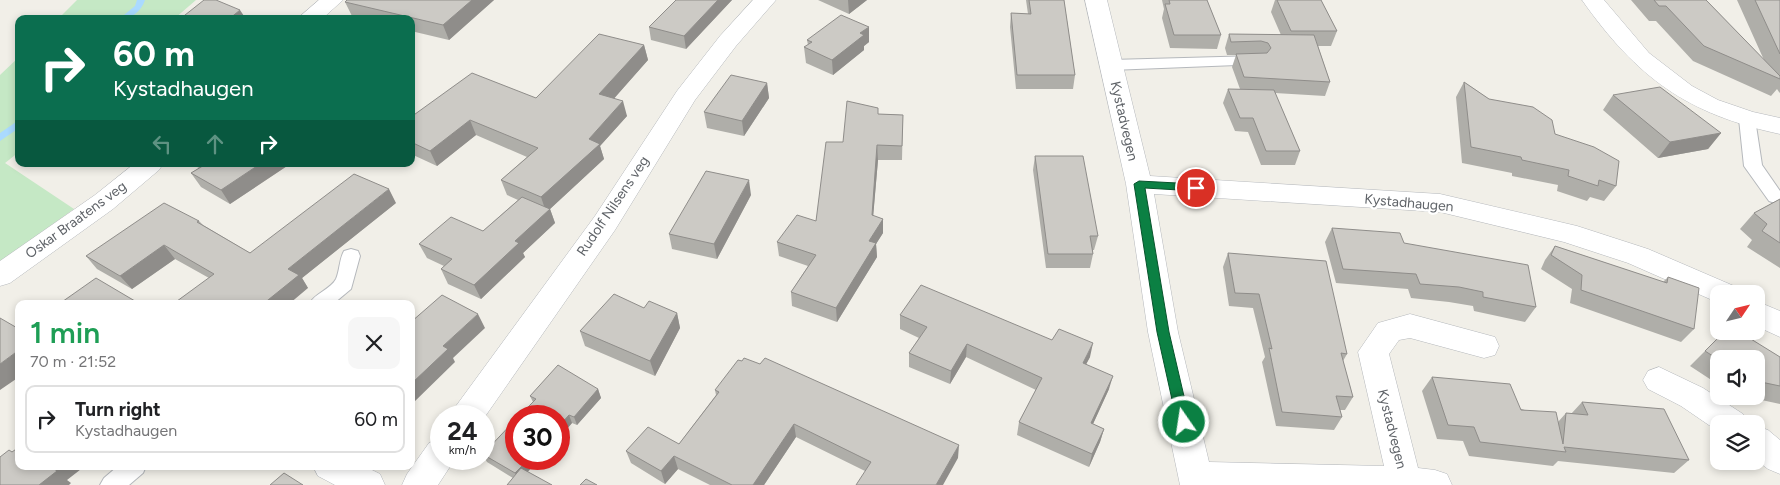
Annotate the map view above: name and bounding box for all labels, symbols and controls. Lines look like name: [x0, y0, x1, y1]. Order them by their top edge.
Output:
text: 60 m: [113, 33, 195, 75]
icon: right: [30, 35, 95, 100]
text: Kystadhaugen: [113, 75, 253, 102]
street label: Kystadvegen: [1107, 79, 1141, 163]
icon: left: [148, 130, 176, 158]
icon: ahead: [201, 130, 229, 158]
icon: right: [254, 130, 282, 158]
street label: Rudolf Nilsens veg: [573, 153, 653, 259]
pin: [1175, 167, 1217, 209]
icon: arrive: [1182, 174, 1210, 202]
street label: Oskar Braatens veg: [22, 178, 130, 262]
street label: Kystadhaugen: [1364, 191, 1454, 215]
north arrow: [1710, 285, 1765, 340]
map controls: [1710, 285, 1765, 470]
text: 1 min: [30, 314, 100, 351]
button: close: [348, 317, 400, 369]
button: sound: [1710, 350, 1765, 405]
text: 70 m · 21:52: [30, 352, 116, 371]
street label: Kystadvegen: [1374, 387, 1410, 471]
position arrow: [1157, 395, 1209, 447]
text: Turn right: [75, 398, 161, 421]
icon: right: [32, 405, 60, 433]
speed limit sign: 30: [505, 405, 570, 470]
text: 60 m: [354, 408, 398, 431]
button: layers: [1710, 415, 1765, 470]
text: 24: [447, 416, 478, 446]
text: Kystadhaugen: [75, 421, 177, 440]
text: km/h: [449, 443, 476, 457]

